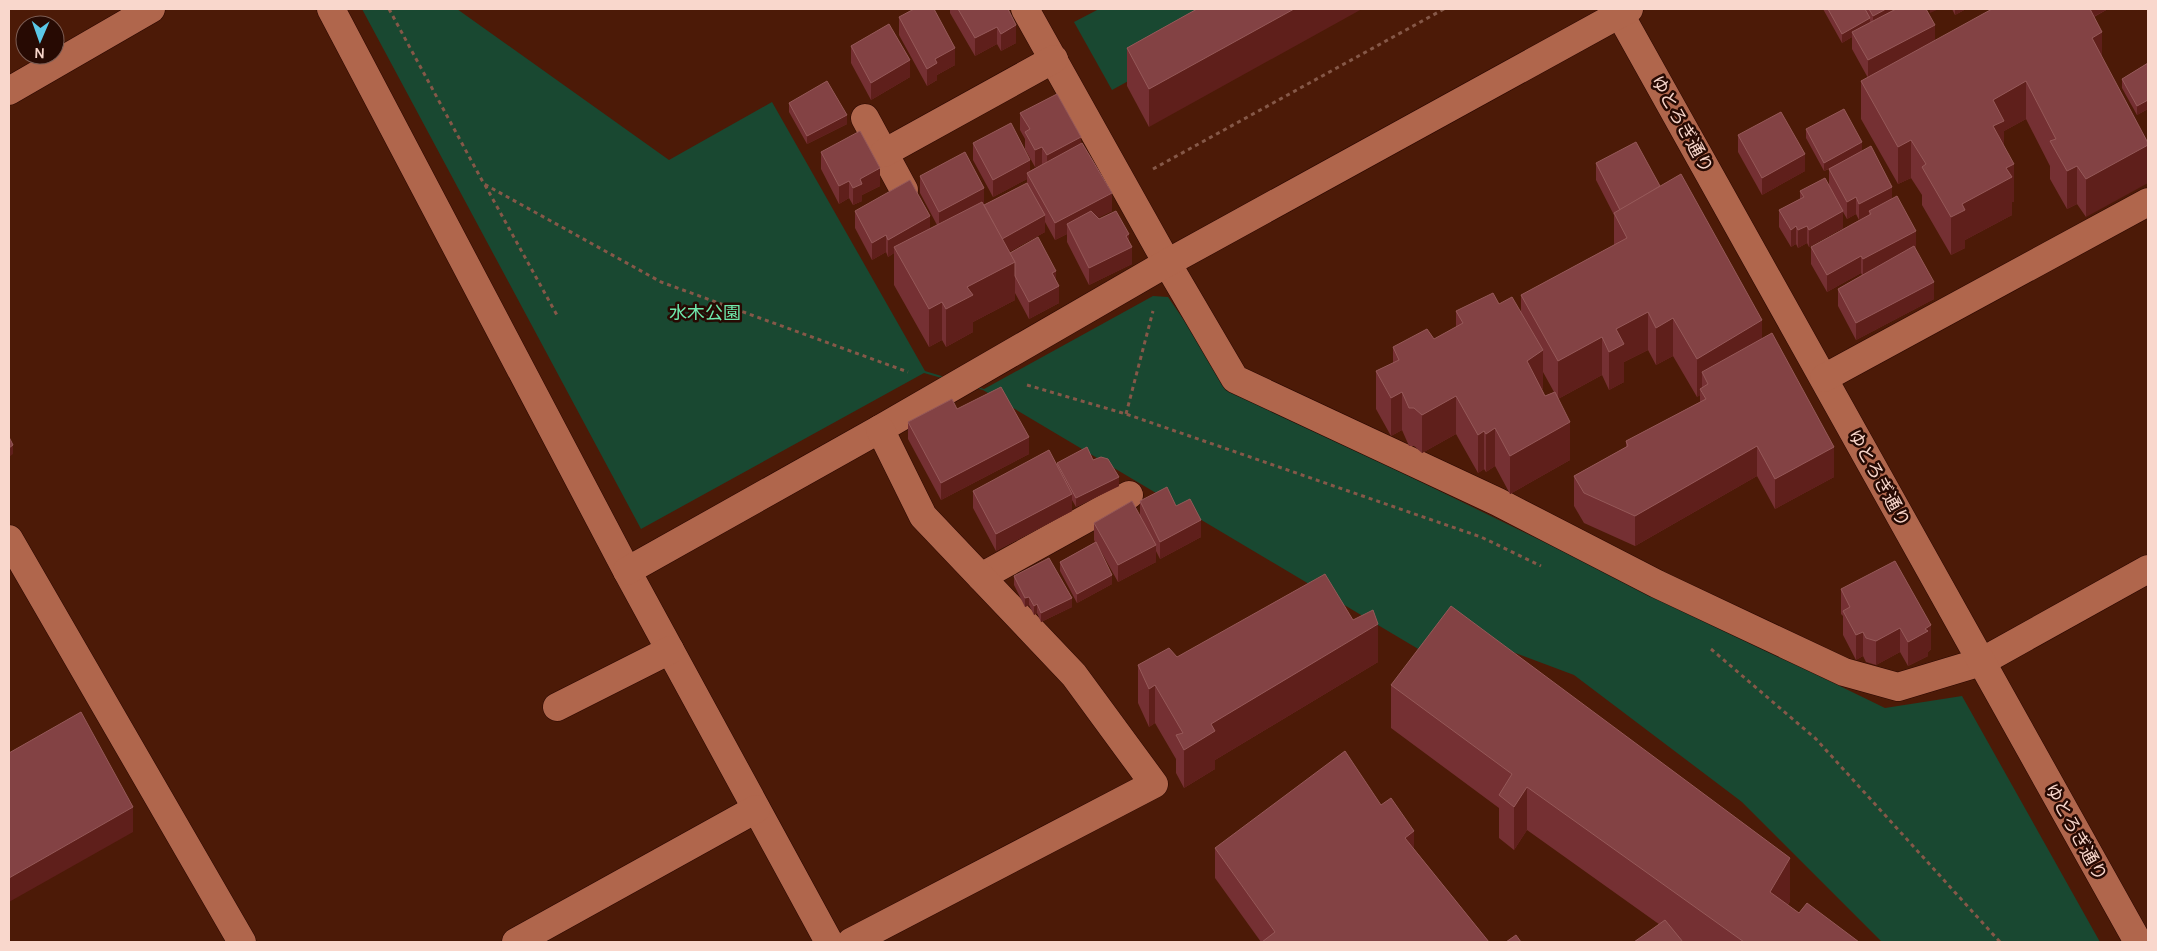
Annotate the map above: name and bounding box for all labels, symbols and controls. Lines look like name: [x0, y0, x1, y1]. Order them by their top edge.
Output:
north arrow: [15, 15, 65, 65]
text: N: [34, 44, 45, 63]
street label: ゆとろぎ通り: [1646, 70, 1720, 177]
park label: 水木公園: [669, 300, 741, 324]
street label: ゆとろぎ通り: [1843, 424, 1917, 531]
street label: ゆとろぎ通り: [2040, 778, 2114, 885]

